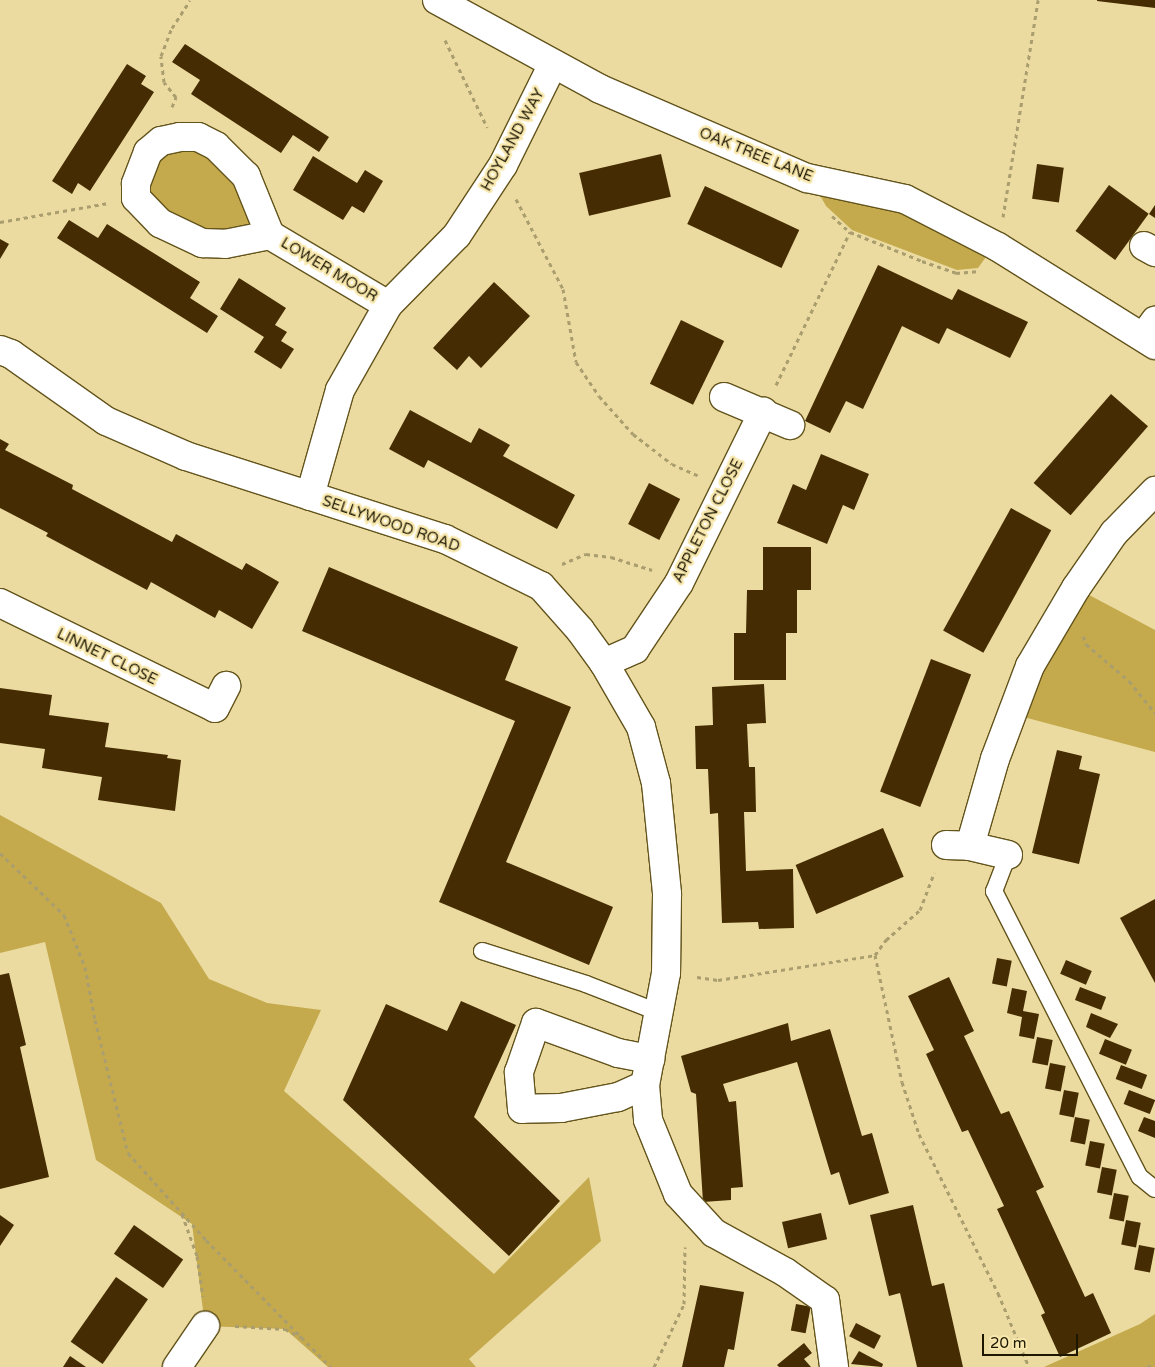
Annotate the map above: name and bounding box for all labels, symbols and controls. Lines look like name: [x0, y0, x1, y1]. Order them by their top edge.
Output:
street label: HOYLAND WAY: [477, 86, 549, 194]
street label: OAK TREE LANE: [696, 124, 816, 186]
street label: LOWER MOOR: [277, 234, 381, 306]
street label: APPLETON CLOSE: [669, 456, 747, 586]
street label: SELLYWOOD ROAD: [320, 492, 462, 556]
street label: LINNET CLOSE: [54, 625, 160, 689]
scale bar: [985, 1324, 1081, 1356]
text: 20 m: [990, 1334, 1027, 1352]

